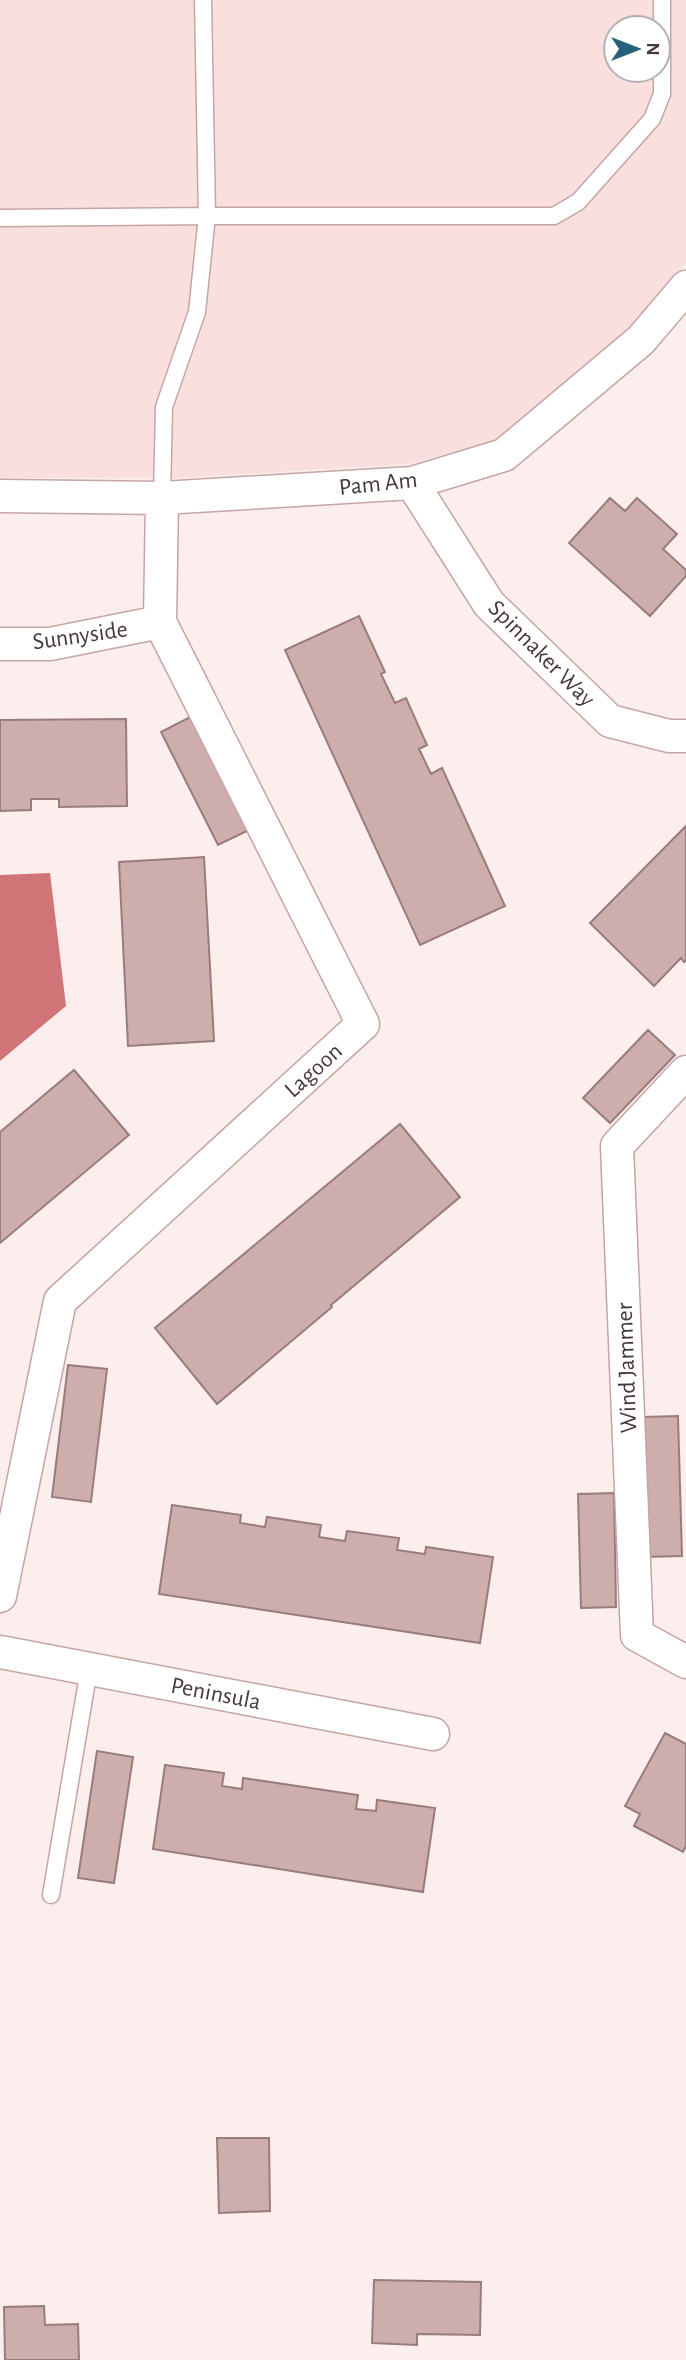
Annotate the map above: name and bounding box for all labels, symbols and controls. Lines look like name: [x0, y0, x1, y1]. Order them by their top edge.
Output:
north arrow: [602, 14, 672, 84]
text: N: [643, 42, 662, 56]
street label: Pam Am: [338, 468, 418, 500]
street label: Spinnaker Way: [483, 596, 599, 712]
street label: Sunnyside: [31, 617, 129, 655]
street label: Lagoon: [280, 1039, 347, 1103]
street label: Wind Jammer: [613, 1302, 641, 1434]
street label: Peninsula: [169, 1673, 263, 1714]

